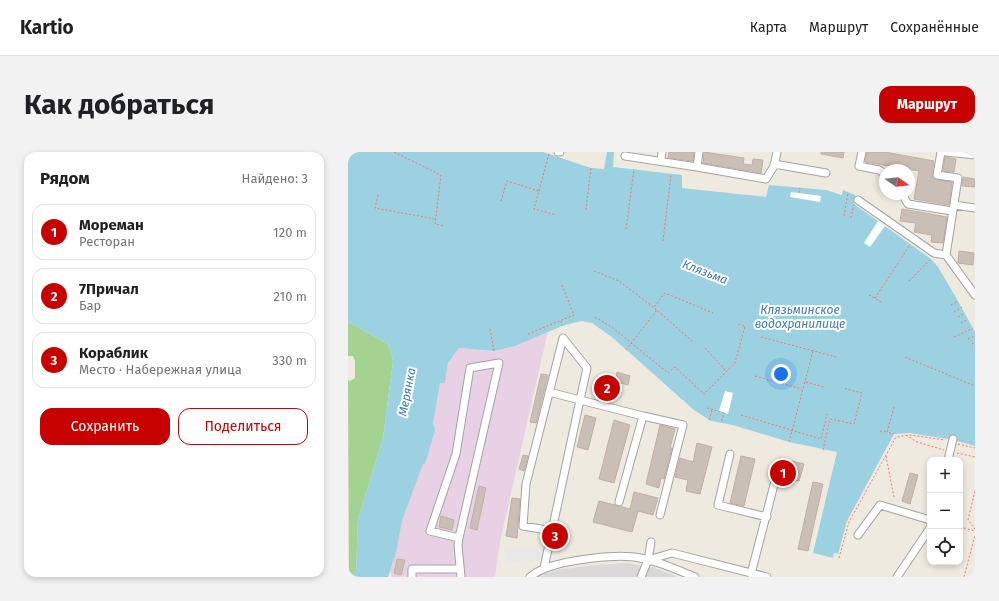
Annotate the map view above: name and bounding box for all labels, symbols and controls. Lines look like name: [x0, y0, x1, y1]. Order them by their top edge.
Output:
text: Kartio: [20, 16, 74, 39]
text: Карта: [750, 19, 787, 36]
text: Маршрут: [809, 19, 868, 36]
text: Сохранённые: [890, 19, 979, 36]
button: Маршрут: [879, 86, 975, 123]
text: Как добраться: [24, 88, 214, 121]
north arrow: [879, 164, 915, 200]
text: Рядом: [40, 168, 90, 189]
text: Найдено: 3: [242, 171, 308, 186]
text: Мореман: [79, 216, 144, 234]
text: 1: [51, 225, 57, 240]
text: 120 m: [273, 225, 307, 240]
text: Ресторан: [79, 234, 135, 249]
water label: Клязьма: [680, 257, 730, 287]
text: 7Причал: [79, 280, 139, 298]
text: 2: [51, 289, 57, 304]
text: 210 m: [273, 289, 307, 304]
text: Бар: [79, 298, 101, 313]
water label: Клязьминское водохранилище: [755, 303, 845, 331]
text: Кораблик: [79, 344, 148, 362]
text: 3: [51, 353, 57, 368]
text: 330 m: [272, 353, 307, 368]
text: Место · Набережная улица: [79, 362, 242, 377]
your location: [771, 364, 791, 384]
water label: Мерянка: [395, 366, 419, 417]
pin: 2: [594, 373, 620, 403]
button: Сохранить: [40, 408, 170, 445]
button: Поделиться: [178, 408, 308, 445]
map controls: [927, 457, 963, 565]
button: +: [927, 457, 963, 493]
pin: 1: [770, 458, 796, 488]
button: −: [927, 493, 963, 529]
pin: 3: [542, 521, 568, 551]
button: locate: [927, 529, 963, 565]

